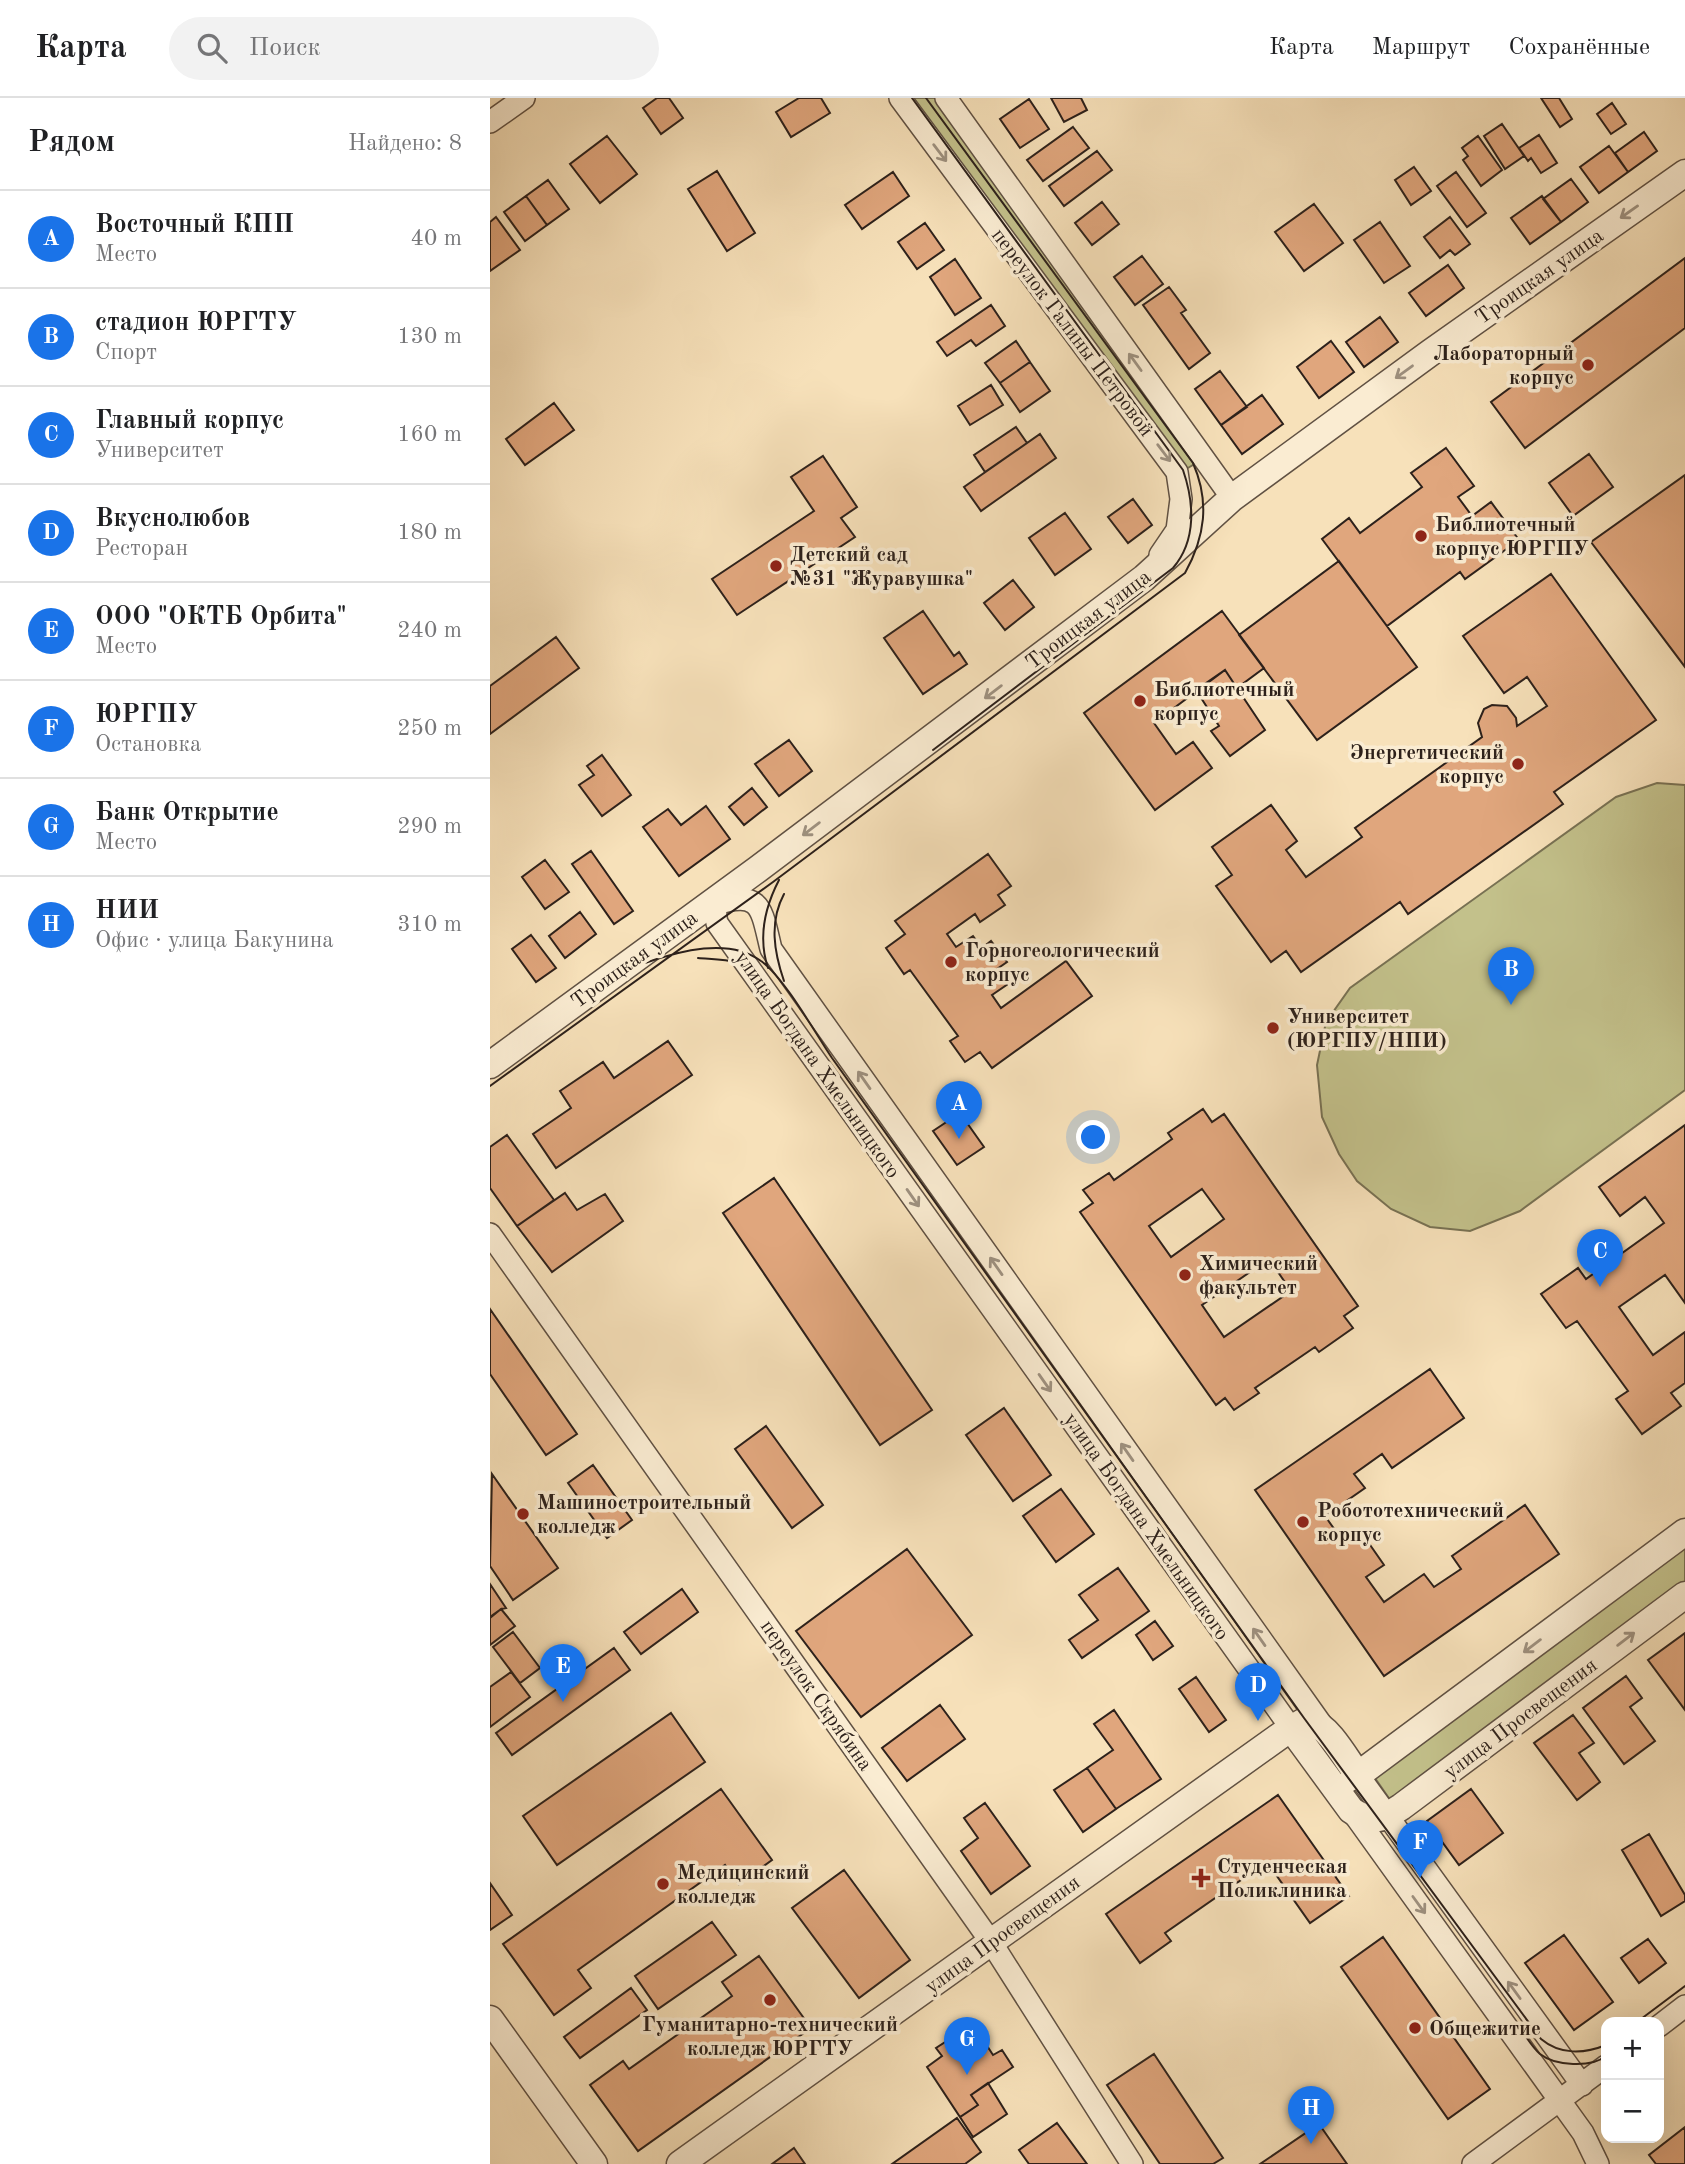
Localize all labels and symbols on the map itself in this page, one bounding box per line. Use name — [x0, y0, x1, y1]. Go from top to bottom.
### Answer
one-way arrow — [933, 143, 948, 162]
one-way arrow — [1620, 205, 1639, 219]
street label: переулок Галины Петровой — [987, 225, 1157, 441]
street label: Троицкая улица — [1472, 225, 1608, 329]
place label: Лабораторный корпус — [1433, 344, 1574, 389]
one-way arrow — [1128, 353, 1142, 372]
marker: Лабораторный корпус — [1580, 357, 1596, 373]
one-way arrow — [1395, 365, 1414, 379]
one-way arrow — [1156, 444, 1171, 462]
place label: Библиотечный корпус ЮРГПУ — [1435, 515, 1589, 560]
marker: Библиотечный корпус ЮРГПУ — [1413, 528, 1429, 544]
place label: Детский сад №31 "Журавушка" — [790, 545, 973, 590]
marker: Детский сад №31 "Журавушка" — [768, 558, 784, 574]
street label: Троицкая улица — [1022, 567, 1155, 674]
place label: Библиотечный корпус — [1154, 680, 1294, 725]
one-way arrow — [984, 685, 1002, 700]
marker: Библиотечный корпус — [1132, 693, 1148, 709]
place label: Энергетический корпус — [1350, 743, 1504, 788]
marker: Энергетический корпус — [1510, 756, 1526, 772]
one-way arrow — [802, 822, 821, 836]
street label: Троицкая улица — [568, 907, 702, 1013]
place label: Горногеологический корпус — [965, 941, 1160, 986]
street label: улица Богдана Хмельницкого — [730, 947, 903, 1182]
pin: B — [1488, 947, 1534, 1005]
marker: Горногеологический корпус — [943, 954, 959, 970]
place label: Университет (ЮРГПУ/НПИ) — [1287, 1007, 1447, 1052]
marker: Университет (ЮРГПУ/НПИ) — [1265, 1020, 1281, 1036]
one-way arrow — [857, 1071, 871, 1090]
pin: A — [936, 1081, 982, 1139]
your location — [1076, 1120, 1110, 1154]
one-way arrow — [906, 1188, 920, 1207]
pin: C — [1577, 1229, 1623, 1287]
place label: Химический факультет — [1199, 1254, 1318, 1299]
one-way arrow — [989, 1257, 1003, 1276]
marker: Химический факультет — [1177, 1267, 1193, 1283]
one-way arrow — [1038, 1373, 1052, 1392]
street label: улица Богдана Хмельницкого — [1059, 1409, 1232, 1644]
one-way arrow — [1120, 1443, 1134, 1462]
place label: Машиностроительный колледж — [537, 1493, 751, 1538]
place label: Робототехнический корпус — [1317, 1501, 1504, 1546]
marker: Машиностроительный колледж — [515, 1506, 531, 1522]
marker: Робототехнический корпус — [1295, 1514, 1311, 1530]
street label: переулок Скрябина — [756, 1616, 876, 1775]
one-way arrow — [1252, 1628, 1266, 1647]
one-way arrow — [1616, 1631, 1635, 1646]
one-way arrow — [1523, 1639, 1542, 1653]
pin: E — [540, 1644, 586, 1702]
street label: улица Просвещения — [1440, 1655, 1601, 1783]
pin: D — [1235, 1663, 1281, 1721]
pin: F — [1397, 1820, 1443, 1878]
place label: Студенческая Поликлиника — [1217, 1857, 1347, 1902]
place label: Медицинский колледж — [677, 1863, 810, 1908]
marker: Студенческая Поликлиника — [1191, 1868, 1211, 1888]
street label: улица Просвещения — [922, 1872, 1084, 1998]
marker: Медицинский колледж — [655, 1876, 671, 1892]
one-way arrow — [1412, 1895, 1426, 1914]
one-way arrow — [1507, 1980, 1522, 1999]
marker: Гуманитарно-технический колледж ЮРГТУ — [762, 1992, 778, 2008]
place label: Гуманитарно-технический колледж ЮРГТУ — [642, 2015, 898, 2060]
pin: G — [944, 2017, 990, 2075]
place label: Общежитие — [1429, 2019, 1541, 2040]
marker: Общежитие — [1407, 2020, 1423, 2036]
pin: H — [1288, 2086, 1334, 2144]

